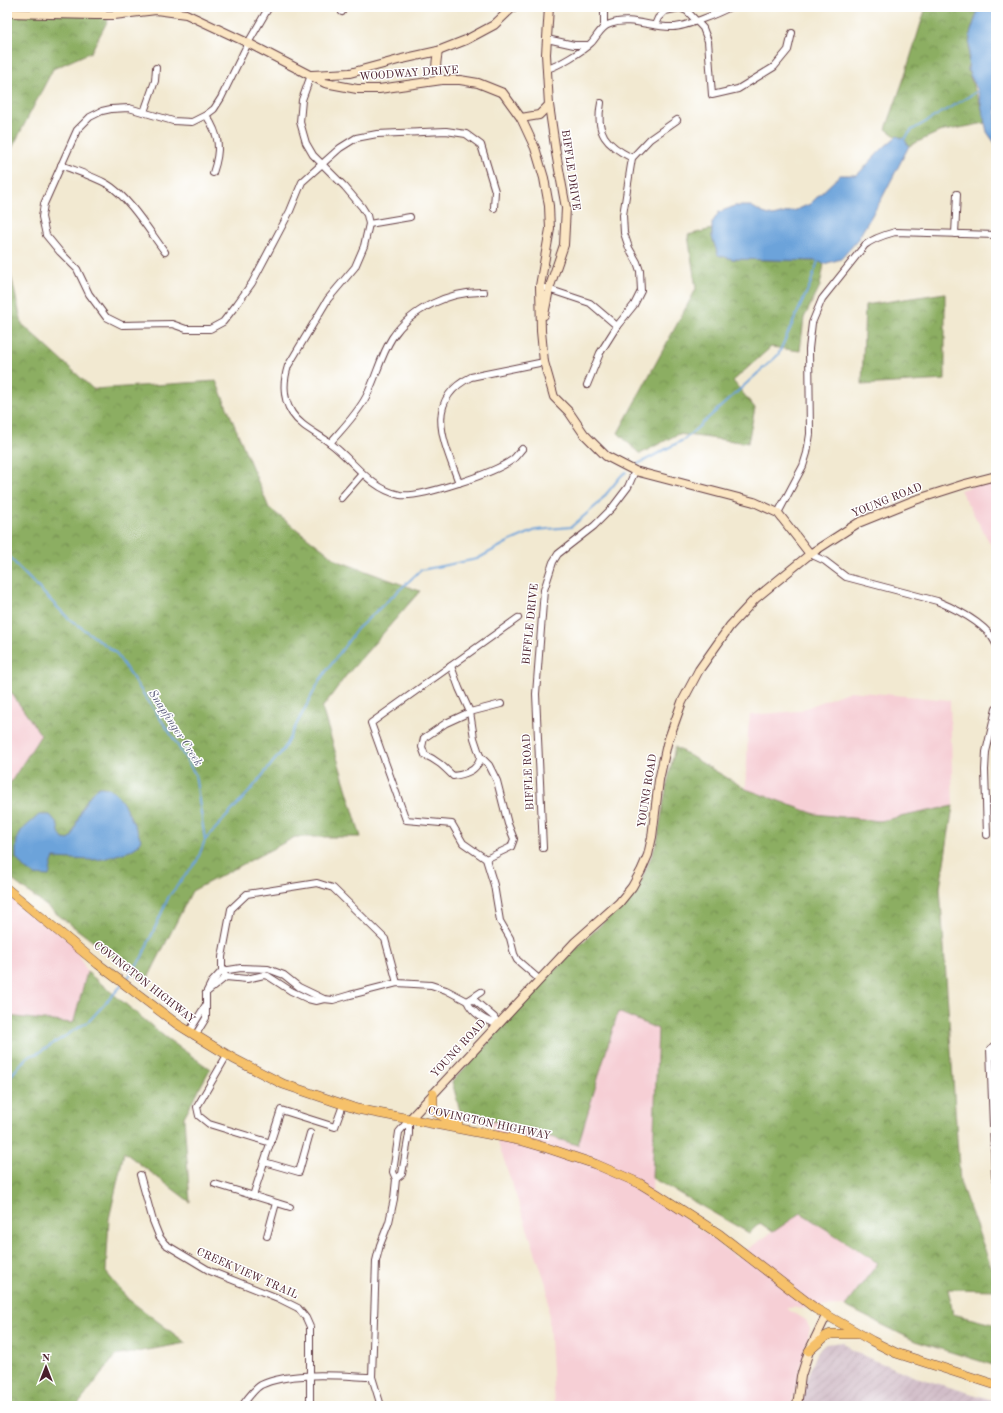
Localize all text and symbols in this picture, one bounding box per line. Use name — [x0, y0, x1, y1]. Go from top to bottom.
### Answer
street label: WOODWAY DRIVE — [359, 65, 459, 83]
street label: BIFFLE DRIVE — [559, 129, 581, 211]
street label: YOUNG ROAD — [850, 482, 924, 520]
street label: BIFFLE DRIVE — [521, 583, 541, 665]
water label: Snapfinger Creek — [146, 687, 204, 769]
street label: BIFFLE ROAD — [521, 733, 537, 811]
street label: YOUNG ROAD — [637, 753, 659, 829]
street label: COVINGTON HIGHWAY — [91, 940, 197, 1026]
street label: YOUNG ROAD — [429, 1018, 489, 1080]
street label: COVINGTON HIGHWAY — [427, 1106, 551, 1142]
street label: CREEKVIEW TRAIL — [195, 1247, 299, 1301]
north arrow — [26, 1347, 66, 1387]
text: N — [42, 1353, 51, 1364]

